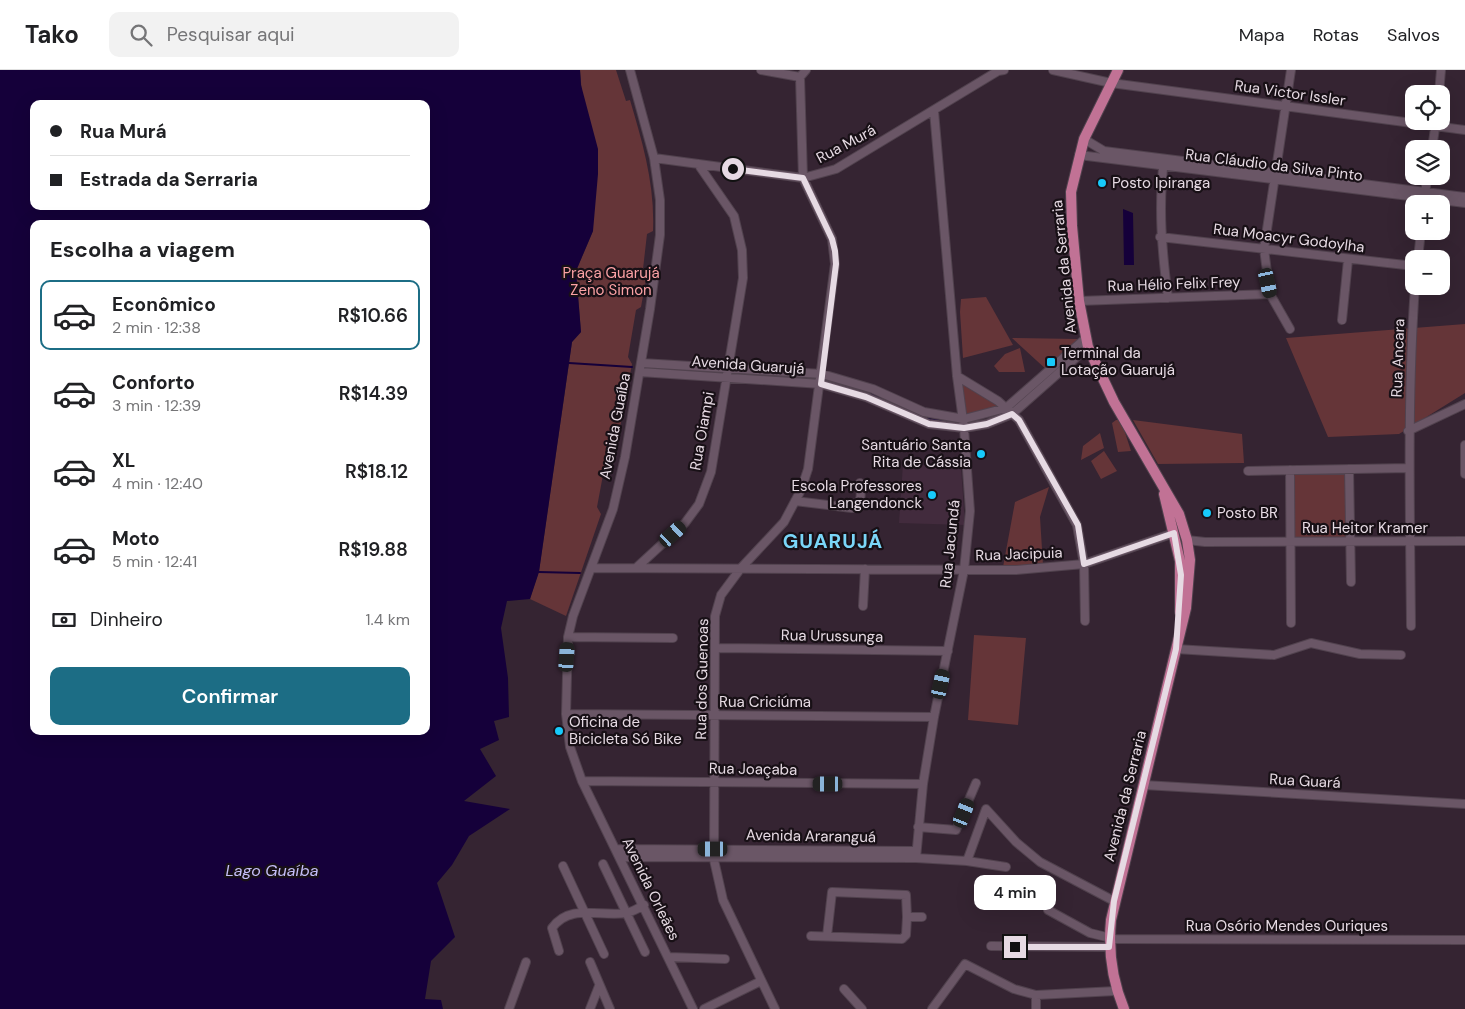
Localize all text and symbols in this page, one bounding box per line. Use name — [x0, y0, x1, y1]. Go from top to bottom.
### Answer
search box — [109, 12, 459, 57]
text: Tako — [25, 19, 79, 50]
icon: search — [127, 21, 155, 49]
text: Pesquisar aqui — [167, 22, 295, 47]
text: Mapa — [1239, 23, 1285, 47]
text: Rotas — [1313, 23, 1359, 47]
text: Salvos — [1387, 23, 1440, 47]
street label: Rua Victor Issler — [1233, 75, 1347, 111]
map controls — [1405, 85, 1450, 295]
button: locate — [1405, 85, 1450, 130]
text: Rua Murá — [80, 119, 167, 144]
street label: Rua Murá — [813, 120, 879, 168]
button: layers — [1405, 140, 1450, 185]
street label: Rua Cláudio da Silva Pinto — [1184, 144, 1364, 186]
route start — [722, 158, 744, 180]
text: Estrada da Serraria — [80, 167, 258, 192]
place label: Posto Ipiranga — [1112, 173, 1210, 193]
marker: Posto Ipiranga — [1096, 177, 1108, 189]
button: + — [1405, 195, 1450, 240]
street label: Avenida da Serraria — [1047, 199, 1081, 335]
street label: Rua Moacyr Godoylha — [1212, 219, 1366, 257]
text: Escolha a viagem — [50, 235, 235, 264]
button: − — [1405, 250, 1450, 295]
park label: Praça Guarujá Zeno Simon — [562, 263, 660, 300]
car — [1257, 267, 1278, 299]
street label: Rua Hélio Felix Frey — [1107, 272, 1241, 296]
text: Econômico — [112, 292, 216, 317]
icon: car — [52, 293, 97, 338]
text: R$10.66 — [338, 303, 408, 328]
text: 2 min · 12:38 — [112, 317, 201, 338]
street label: Rua Ancara — [1387, 318, 1409, 398]
place label: Terminal da Lotação Guarujá — [1061, 343, 1175, 380]
street label: Avenida Guarujá — [691, 351, 805, 379]
marker: Terminal da Lotação Guarujá — [1045, 356, 1057, 368]
text: Conforto — [112, 370, 195, 395]
icon: car — [52, 371, 97, 416]
street label: Avenida Guaíba — [595, 371, 635, 481]
text: R$14.39 — [339, 381, 408, 406]
street label: Rua Oiampi — [685, 390, 719, 472]
text: 3 min · 12:39 — [112, 395, 201, 416]
place label: Santuário Santa Rita de Cássia — [861, 435, 971, 472]
text: XL — [112, 448, 135, 473]
marker: Santuário Santa Rita de Cássia — [975, 448, 987, 460]
icon: car — [52, 449, 97, 494]
text: R$18.12 — [345, 459, 408, 484]
text: 4 min · 12:40 — [112, 473, 203, 494]
place label: Escola Professores Langendonck — [792, 476, 922, 513]
marker: Escola Professores Langendonck — [926, 489, 938, 501]
street label: Rua Jacundá — [935, 499, 965, 589]
place label: Posto BR — [1217, 503, 1278, 523]
marker: Posto BR — [1201, 507, 1213, 519]
car — [656, 518, 689, 550]
street label: Rua Heitor Kramer — [1302, 518, 1428, 538]
text: Moto — [112, 526, 160, 551]
icon: car — [52, 527, 97, 572]
district label: GUARUJÁ — [783, 528, 883, 554]
text: R$19.88 — [339, 537, 408, 562]
street label: Rua Jacipuia — [975, 542, 1063, 566]
text: 5 min · 12:41 — [112, 551, 197, 572]
icon: cash — [50, 606, 78, 634]
text: Dinheiro — [90, 607, 163, 632]
text: 1.4 km — [366, 609, 410, 630]
street label: Rua dos Guenoas — [691, 618, 713, 740]
street label: Rua Urussunga — [781, 625, 883, 647]
car — [558, 642, 575, 672]
button: Confirmar — [50, 667, 410, 725]
car — [930, 668, 951, 700]
street label: Rua Criciúma — [719, 692, 811, 712]
place label: Oficina de Bicicleta Só Bike — [569, 712, 682, 749]
marker: Oficina de Bicicleta Só Bike — [553, 725, 565, 737]
street label: Avenida da Serraria — [1099, 728, 1151, 864]
street label: Rua Joaçaba — [709, 758, 797, 780]
street label: Rua Guará — [1269, 769, 1341, 793]
car — [813, 777, 843, 792]
car — [951, 796, 976, 830]
street label: Avenida Araranguá — [746, 825, 876, 847]
street label: Avenida Orleães — [617, 834, 685, 944]
car — [698, 842, 728, 857]
water label: Lago Guaíba — [225, 860, 319, 881]
callout: 4 min — [974, 874, 1056, 910]
text: 4 min — [994, 882, 1036, 903]
street label: Rua Osório Mendes Ouriques — [1186, 916, 1388, 936]
route end — [1004, 936, 1026, 958]

